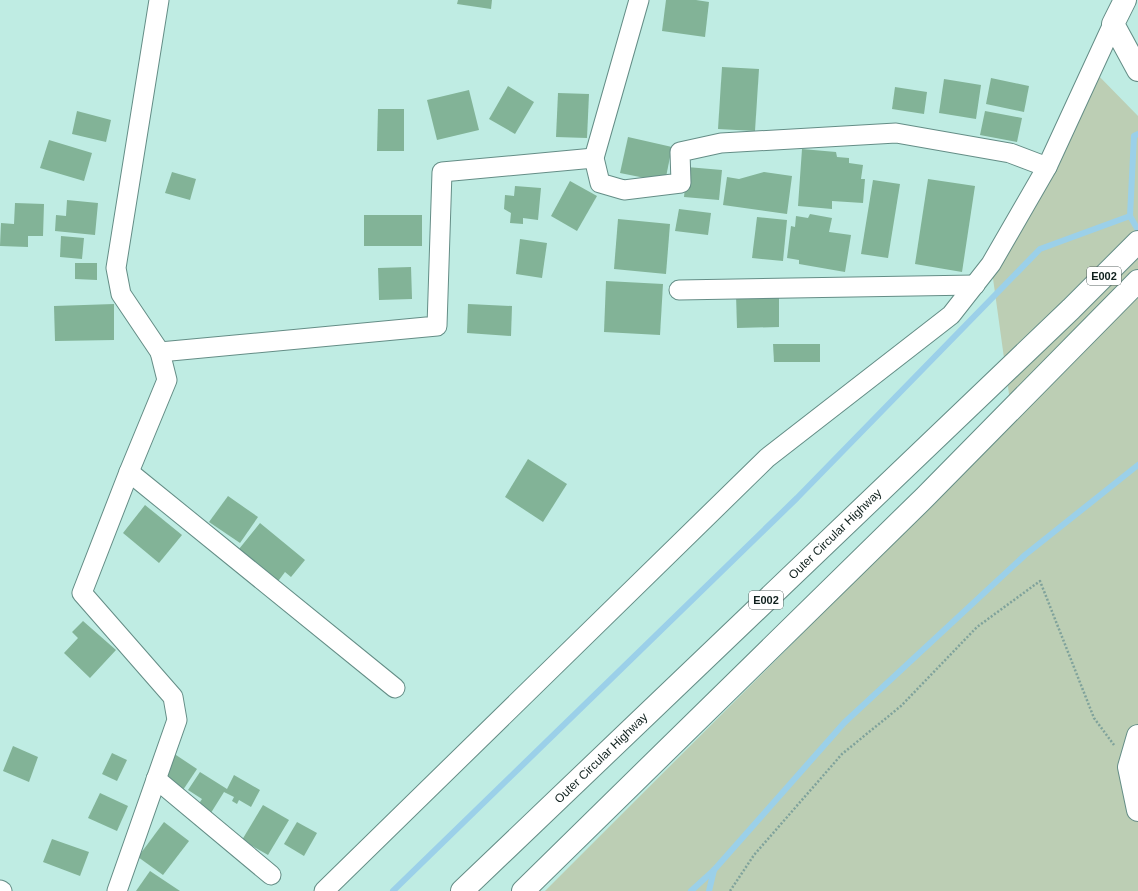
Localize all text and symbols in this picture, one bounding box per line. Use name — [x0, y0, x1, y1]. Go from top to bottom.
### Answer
road number: E002 — [1087, 267, 1121, 285]
street label: Outer Circular Highway — [786, 486, 884, 582]
road number: E002 — [749, 591, 783, 609]
street label: Outer Circular Highway — [552, 710, 650, 806]

